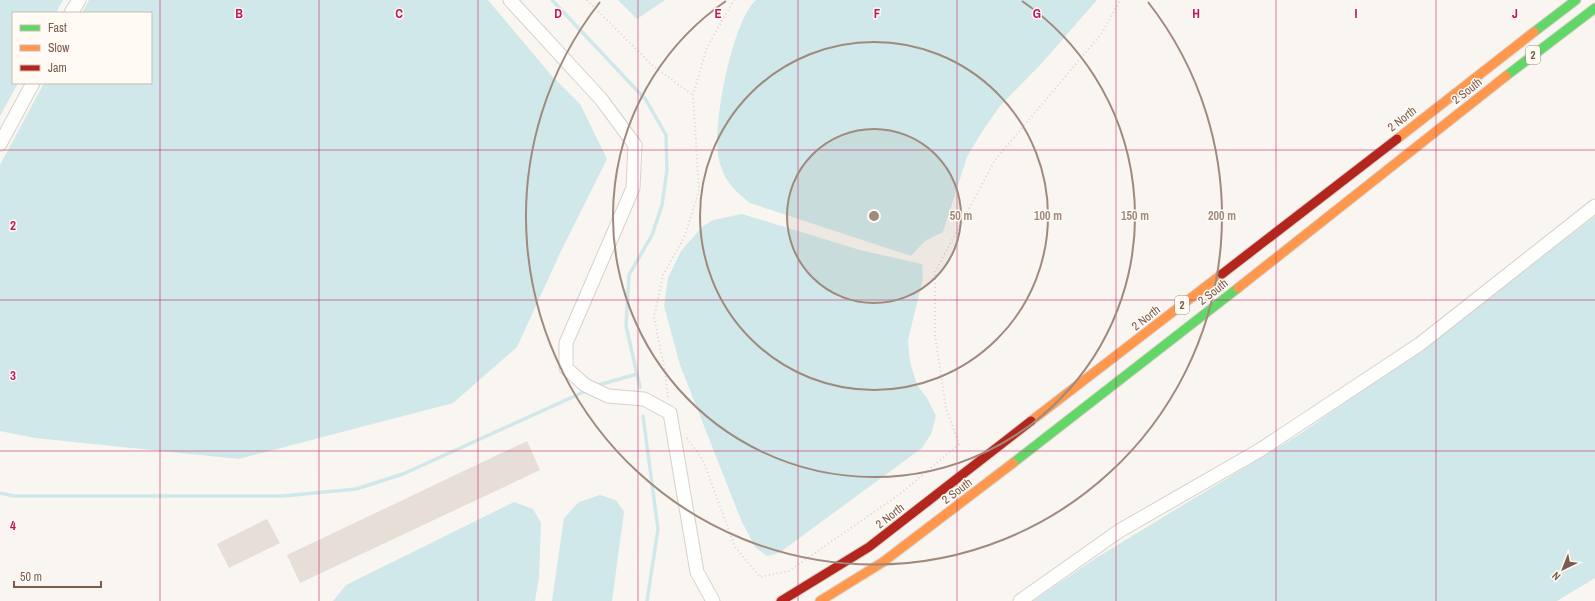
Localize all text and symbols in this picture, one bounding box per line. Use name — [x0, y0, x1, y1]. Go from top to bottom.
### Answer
text: B — [235, 5, 243, 22]
text: C — [395, 5, 403, 22]
text: D — [554, 5, 562, 22]
text: E — [714, 5, 722, 22]
text: F — [874, 5, 881, 22]
text: G — [1033, 5, 1041, 22]
text: H — [1192, 5, 1200, 22]
text: I — [1355, 5, 1358, 22]
text: J — [1512, 5, 1518, 22]
legend — [12, 12, 152, 84]
text: Fast — [48, 20, 67, 36]
text: Slow — [48, 40, 70, 56]
road number: 2 — [1526, 46, 1540, 64]
text: Jam — [48, 60, 67, 76]
street label: 2 South — [1449, 74, 1485, 108]
street label: 2 North — [1384, 103, 1420, 135]
text: 50 m — [950, 208, 972, 224]
text: 100 m — [1034, 208, 1062, 224]
text: 150 m — [1121, 208, 1149, 224]
text: 200 m — [1208, 208, 1236, 224]
centre of rings — [867, 209, 881, 223]
text: 2 — [10, 217, 16, 234]
street label: 2 South — [1195, 275, 1231, 309]
road number: 2 — [1175, 296, 1189, 314]
street label: 2 North — [1128, 302, 1164, 334]
text: 3 — [10, 367, 16, 384]
street label: 2 South — [939, 474, 975, 508]
street label: 2 North — [872, 500, 908, 532]
text: 4 — [10, 517, 16, 534]
north arrow — [1543, 549, 1583, 589]
scale bar — [14, 563, 101, 589]
text: 50 m — [20, 569, 42, 585]
text: N — [1549, 569, 1563, 584]

